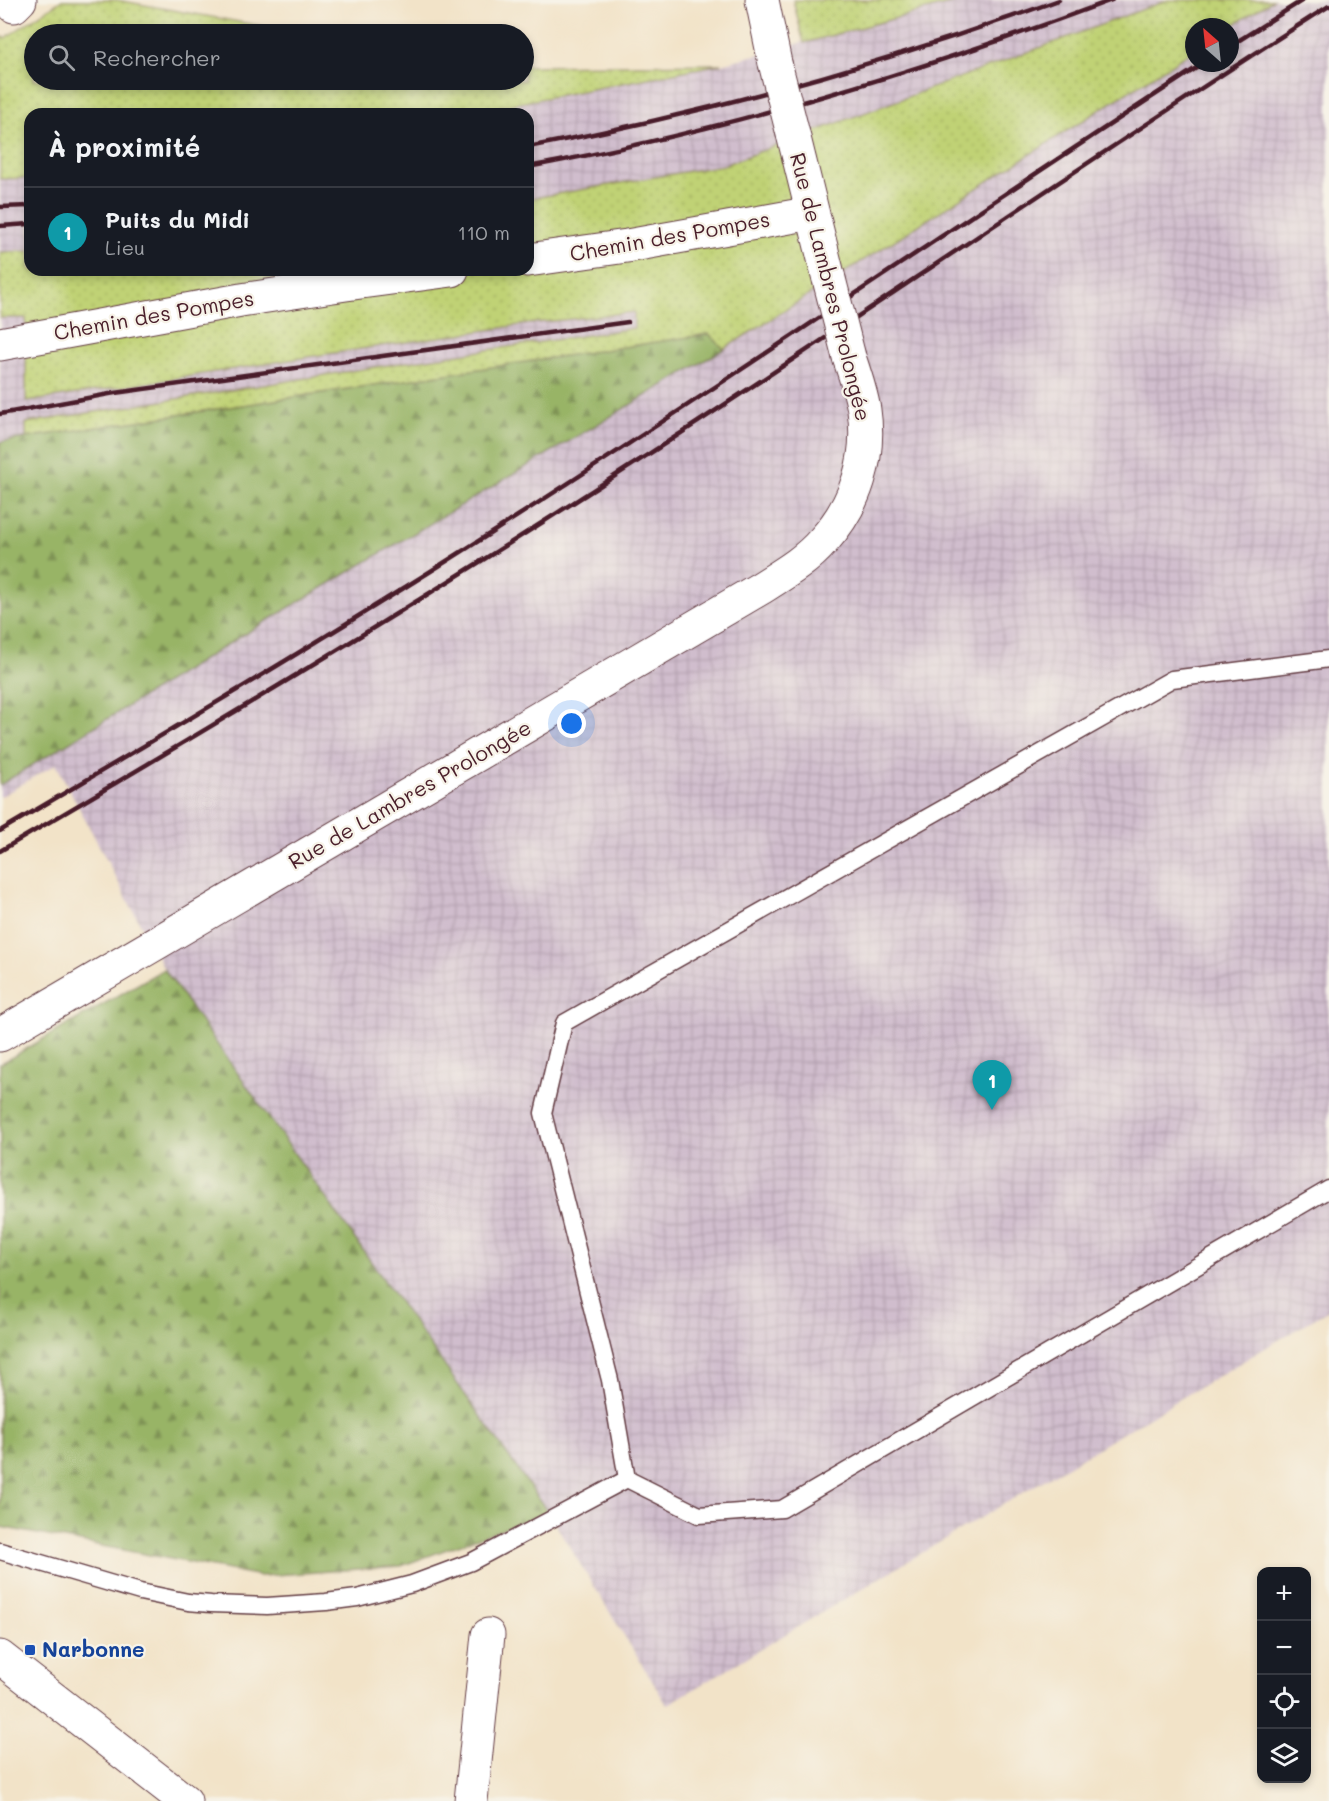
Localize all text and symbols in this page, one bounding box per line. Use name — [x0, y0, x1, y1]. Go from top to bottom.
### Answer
north arrow — [1185, 18, 1239, 72]
search box — [24, 24, 534, 90]
icon: search — [45, 41, 78, 74]
text: Rechercher — [93, 43, 221, 72]
text: À proximité — [48, 130, 200, 164]
street label: Rue de Lambres Prolongée — [785, 150, 878, 424]
text: Puits du Midi — [105, 205, 250, 234]
street label: Chemin des Pompes — [568, 205, 772, 266]
text: 1 — [63, 219, 72, 245]
text: 110 m — [457, 219, 510, 245]
text: Lieu — [105, 234, 145, 260]
street label: Chemin des Pompes — [52, 284, 256, 345]
your location — [557, 709, 586, 738]
street label: Rue de Lambres Prolongée — [283, 713, 535, 874]
pin: 1 — [972, 1060, 1012, 1110]
map controls — [1257, 1567, 1311, 1783]
button: + — [1257, 1567, 1311, 1621]
button: − — [1257, 1621, 1311, 1675]
place label: Narbonne — [42, 1635, 145, 1662]
marker: Narbonne — [23, 1643, 37, 1657]
button: locate — [1257, 1675, 1311, 1729]
button: layers — [1257, 1729, 1311, 1783]

